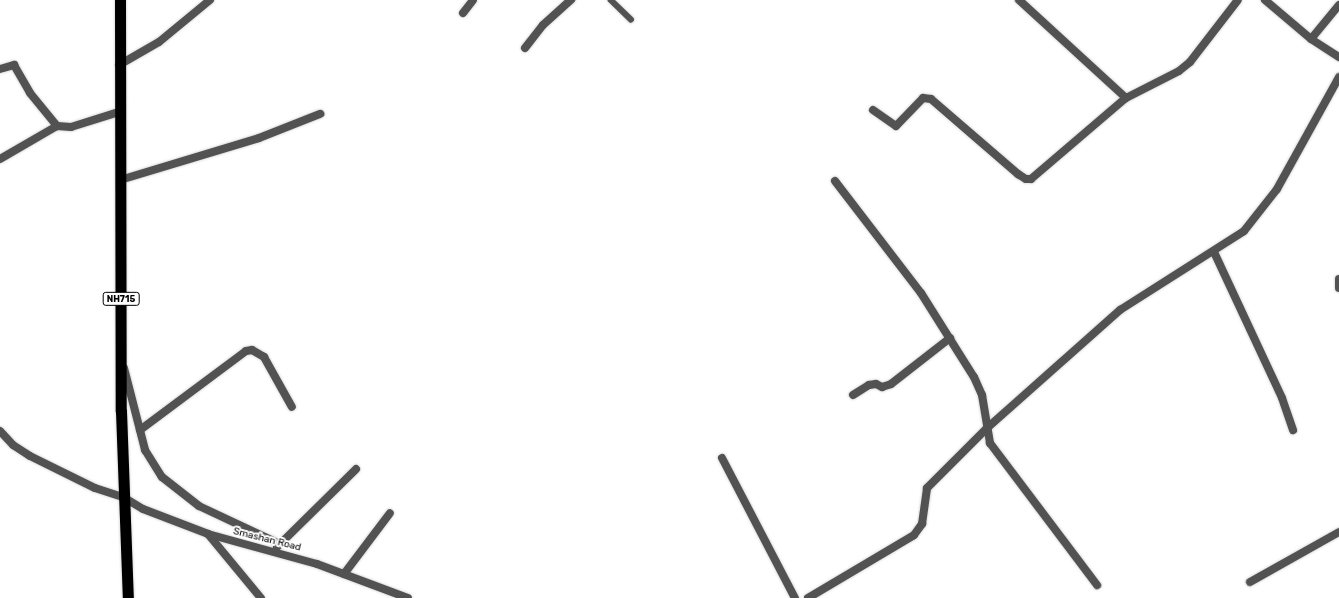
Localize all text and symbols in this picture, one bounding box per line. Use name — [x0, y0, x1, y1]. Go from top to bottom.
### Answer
road number: NH715 — [102, 292, 140, 306]
street label: Smashan Road — [232, 526, 302, 554]

